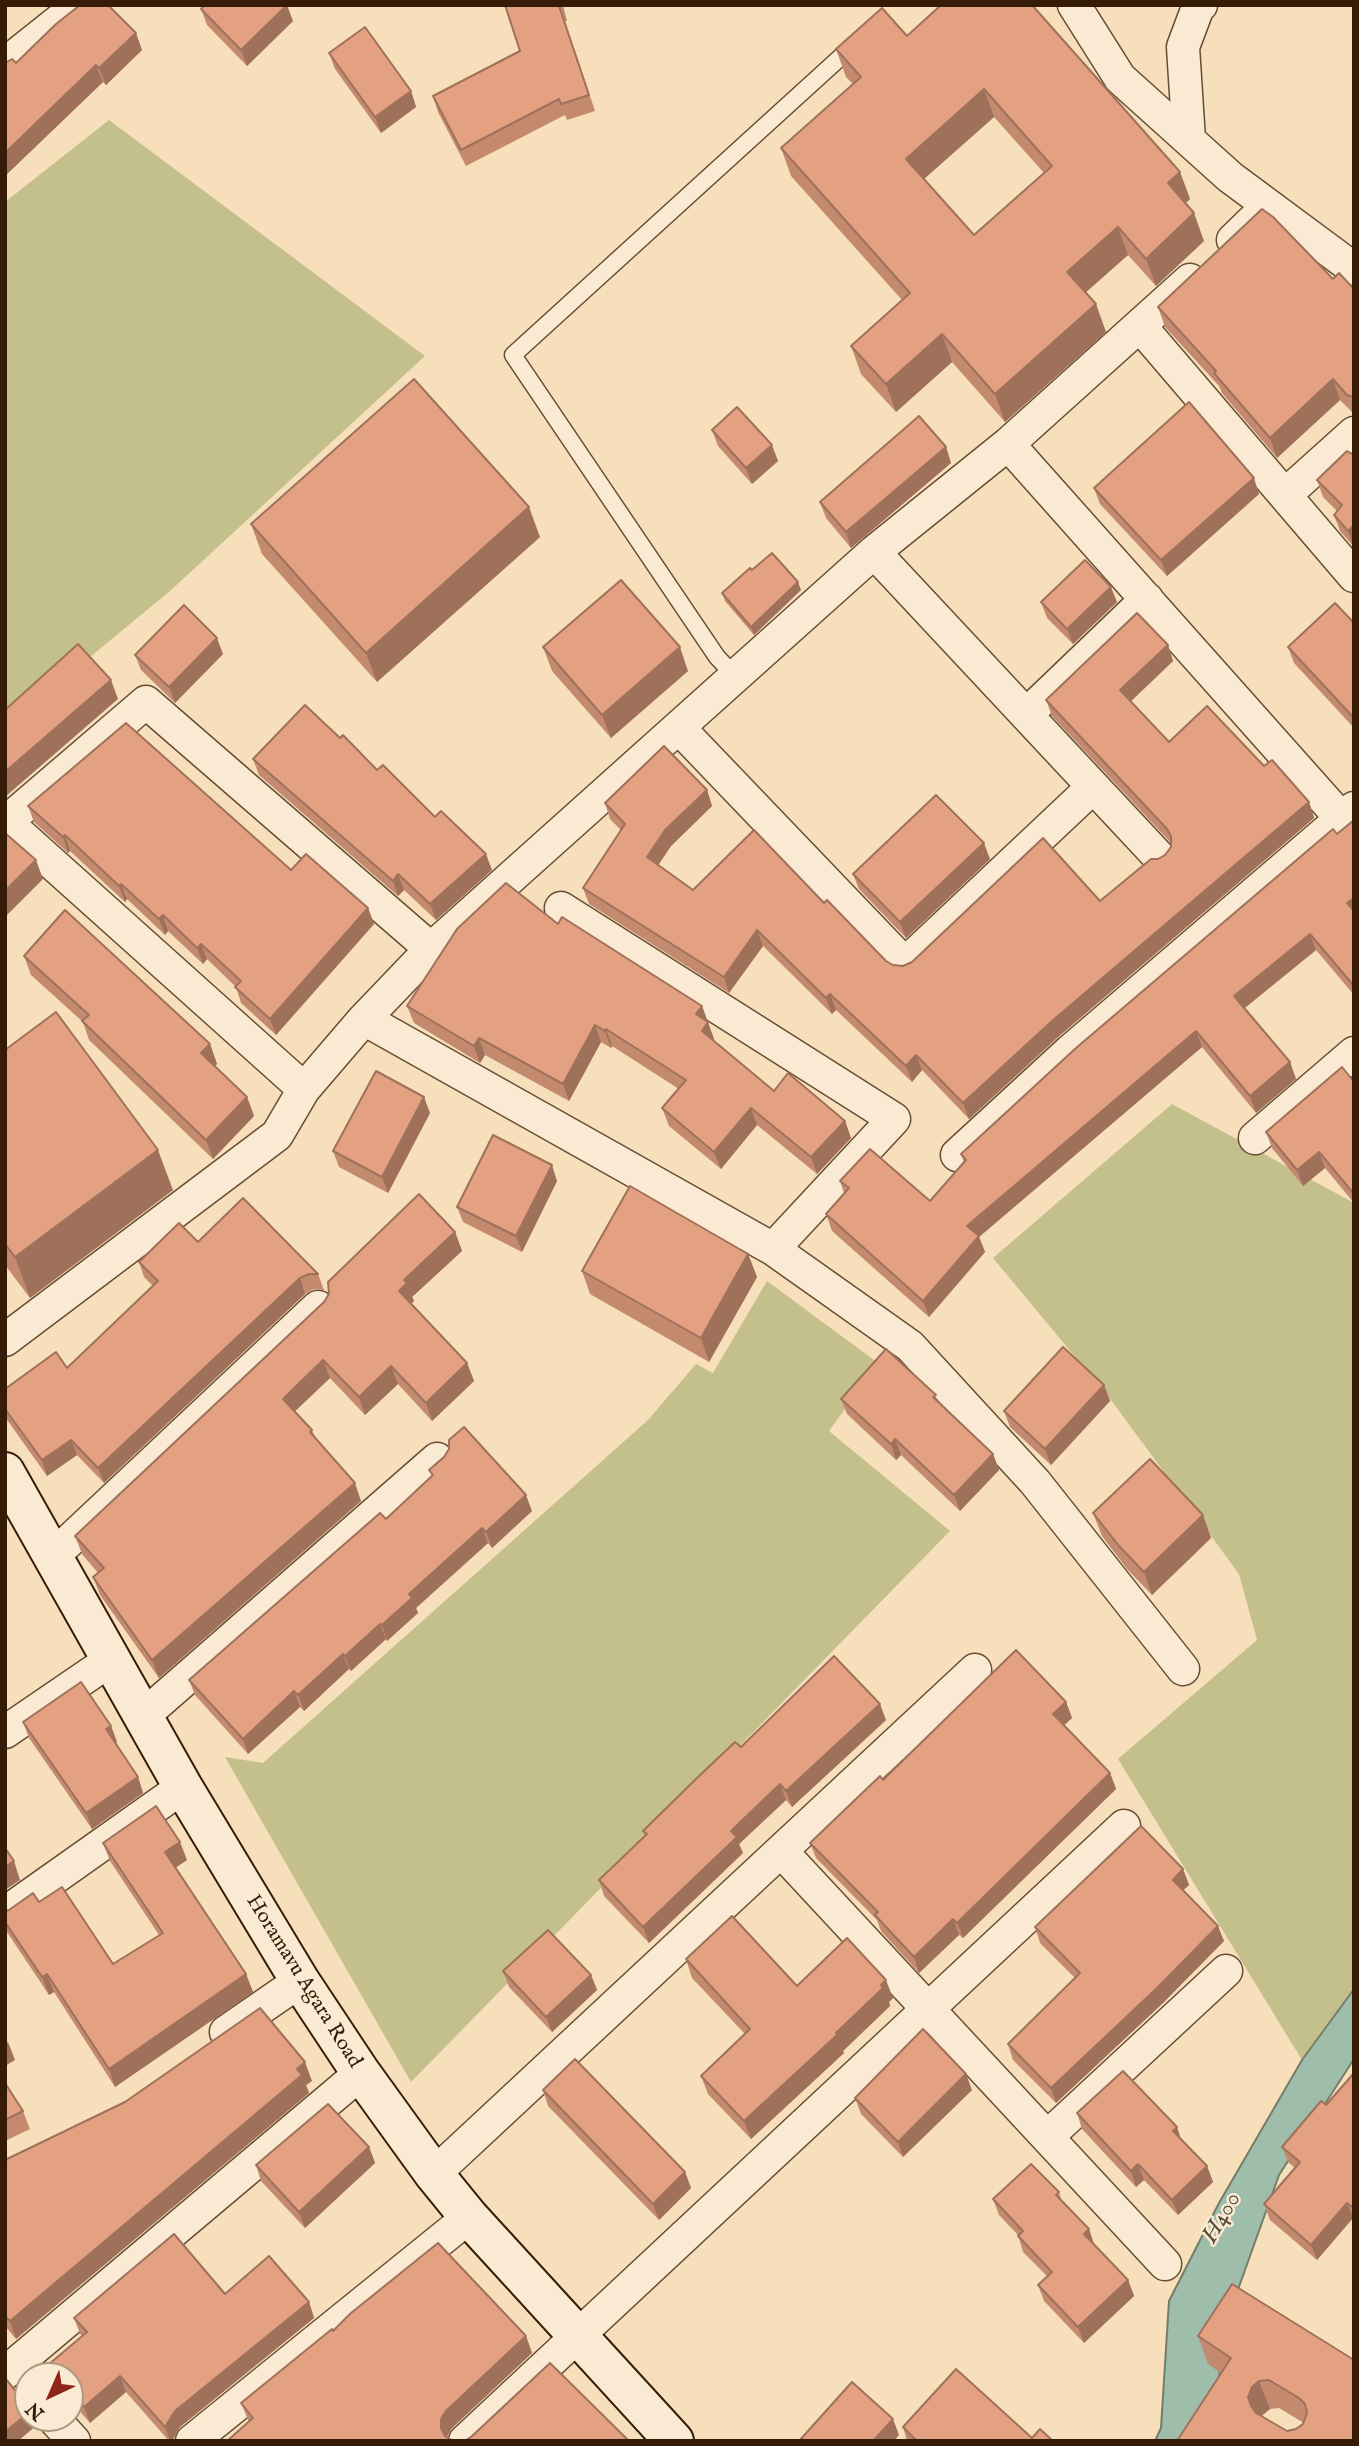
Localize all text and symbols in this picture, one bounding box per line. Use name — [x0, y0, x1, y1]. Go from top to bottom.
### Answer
street label: Horamavu Agara Road — [240, 1891, 366, 2073]
water label: H400 — [1197, 2187, 1249, 2249]
north arrow — [14, 2362, 84, 2432]
text: N — [22, 2396, 50, 2425]

